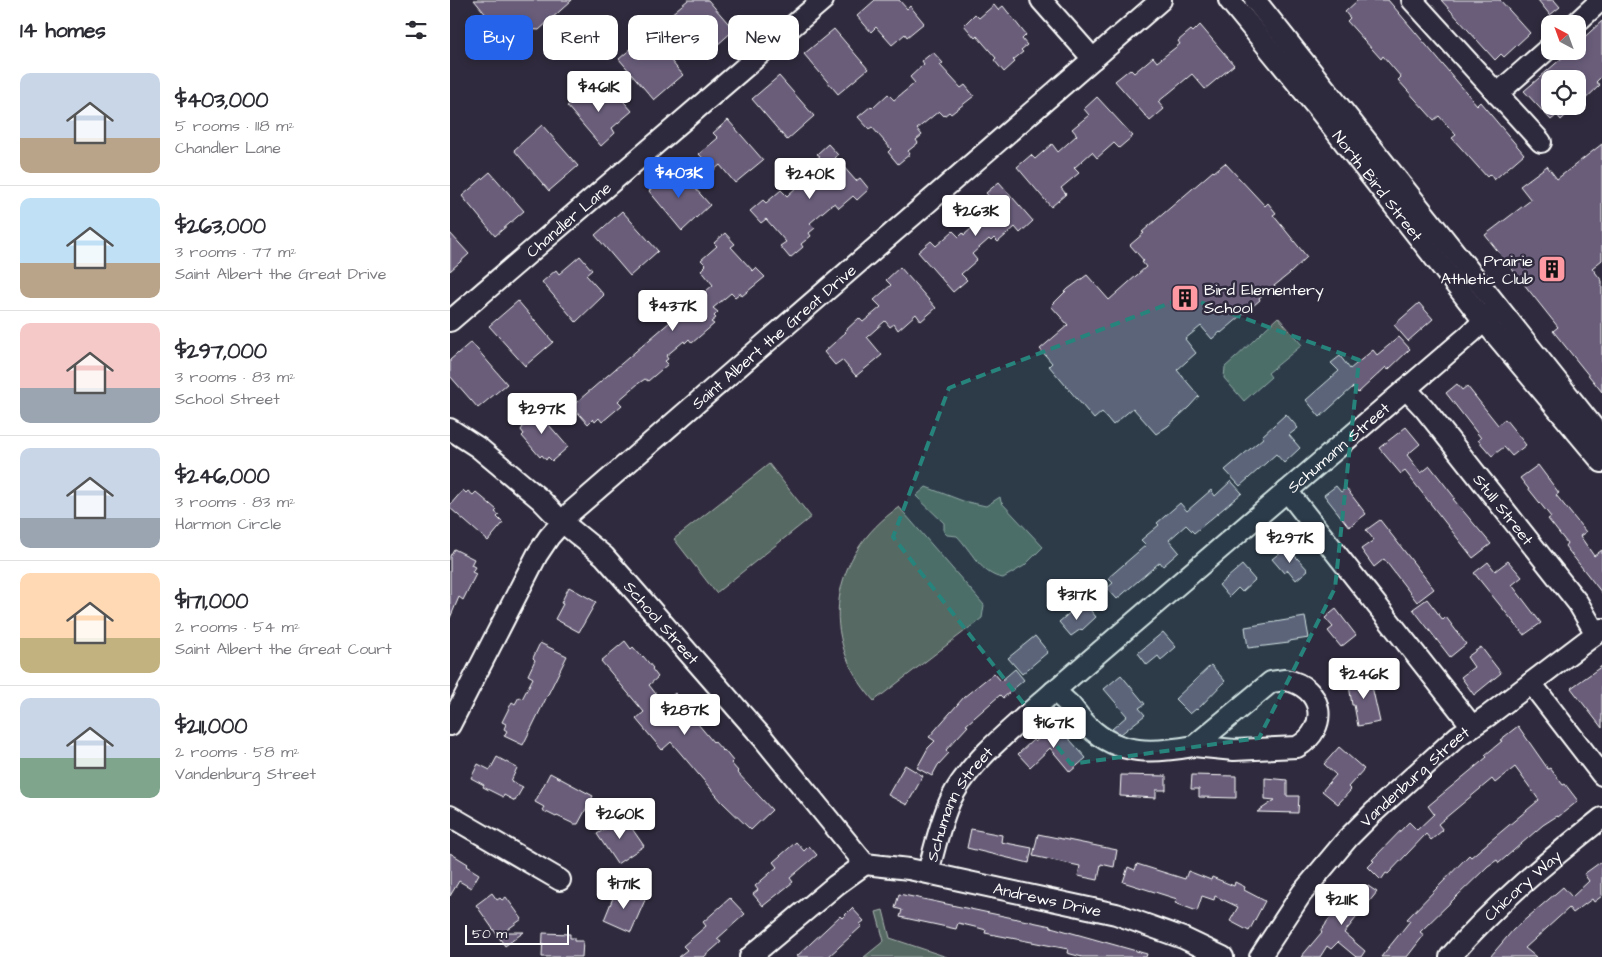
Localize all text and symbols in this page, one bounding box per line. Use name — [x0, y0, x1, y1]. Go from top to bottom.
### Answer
chip: Buy — [465, 15, 533, 60]
chip: Rent — [543, 15, 618, 60]
chip: Filters — [628, 15, 718, 60]
chip: New — [728, 15, 799, 60]
north arrow — [1541, 15, 1586, 60]
map controls — [1541, 15, 1586, 115]
text: 14 homes — [20, 16, 106, 45]
icon: filters — [402, 16, 430, 44]
pin: $461K — [564, 70, 634, 113]
button: locate — [1541, 70, 1586, 115]
text: $461K — [578, 76, 620, 98]
text: $403,000 — [175, 86, 268, 115]
icon: home — [60, 93, 120, 153]
text: 5 rooms · 118 m² — [175, 115, 294, 137]
street label: North Bird Street — [1327, 126, 1428, 247]
text: Chandler Lane — [175, 137, 281, 159]
pin: $403K — [644, 156, 714, 199]
pin: $240K — [775, 158, 845, 200]
text: $403K — [655, 162, 703, 184]
text: $240K — [786, 163, 834, 185]
street label: Chandler Lane — [522, 177, 616, 263]
pin: $263K — [941, 194, 1011, 237]
text: $263K — [953, 200, 999, 222]
text: $263,000 — [175, 212, 266, 241]
icon: home — [60, 218, 120, 278]
text: 3 rooms · 77 m² — [175, 241, 296, 263]
place label: Prairie Athletic Club — [1441, 250, 1533, 290]
building icon: Prairie Athletic Club — [1537, 254, 1567, 284]
street label: Saint Albert the Great Drive — [687, 259, 861, 415]
text: Saint Albert the Great Drive — [175, 263, 386, 285]
place label: Bird Elementery School — [1204, 279, 1324, 319]
building icon: Bird Elementery School — [1170, 283, 1200, 313]
pin: $437K — [638, 290, 708, 332]
text: $437K — [649, 295, 697, 317]
text: $297,000 — [175, 337, 267, 366]
icon: home — [60, 343, 120, 403]
text: 3 rooms · 83 m² — [175, 366, 295, 388]
text: School Street — [175, 388, 280, 410]
pin: $297K — [507, 392, 577, 435]
street label: Schumann Street — [1283, 397, 1395, 498]
text: $297K — [519, 398, 565, 420]
text: $246,000 — [175, 462, 270, 491]
icon: home — [60, 468, 120, 528]
street label: Stull Street — [1468, 469, 1539, 551]
text: 3 rooms · 83 m² — [175, 491, 295, 513]
text: Harmon Circle — [175, 513, 281, 535]
pin: $297K — [1255, 522, 1325, 564]
text: $297K — [1267, 527, 1313, 549]
street label: School Street — [618, 576, 704, 670]
pin: $317K — [1042, 578, 1112, 621]
text: $317K — [1058, 584, 1096, 606]
text: $171,000 — [175, 587, 248, 616]
icon: home — [60, 593, 120, 653]
text: 2 rooms · 54 m² — [175, 616, 300, 638]
text: Saint Albert the Great Court — [175, 638, 392, 660]
pin: $246K — [1329, 658, 1399, 700]
text: $246K — [1340, 663, 1388, 685]
pin: $287K — [650, 694, 720, 736]
text: $287K — [661, 699, 709, 721]
pin: $167K — [1019, 706, 1089, 749]
text: $211,000 — [175, 712, 248, 741]
text: $167K — [1034, 712, 1074, 734]
icon: home — [60, 718, 120, 778]
street label: Vandenburg Street — [1355, 721, 1474, 832]
text: 2 rooms · 58 m² — [175, 741, 300, 763]
street label: Schumann Street — [921, 741, 999, 864]
text: Vandenburg Street — [175, 763, 316, 785]
pin: $260K — [585, 798, 655, 840]
text: $260K — [596, 803, 644, 825]
street label: Chicory Way — [1479, 845, 1567, 926]
pin: $171K — [589, 868, 659, 910]
text: $171K — [608, 873, 640, 895]
street label: Andrews Drive — [991, 878, 1104, 923]
pin: $211K — [1307, 884, 1377, 926]
text: $211K — [1326, 889, 1358, 911]
scale bar — [465, 922, 569, 945]
text: 50 m — [472, 924, 507, 944]

